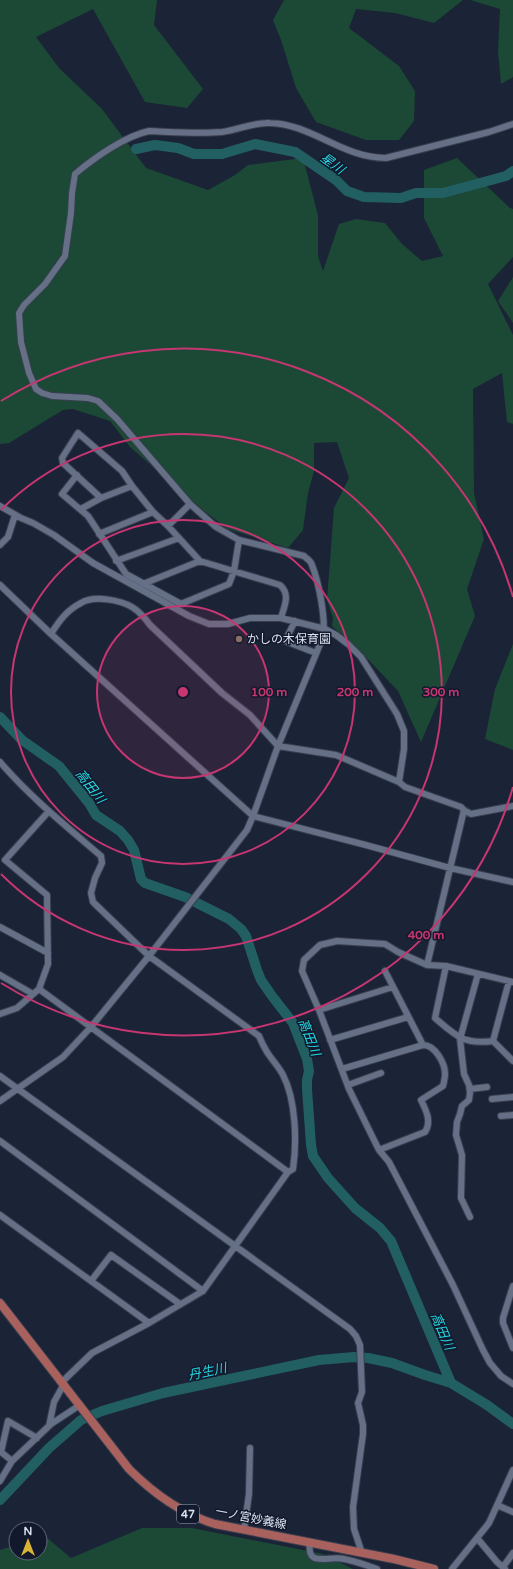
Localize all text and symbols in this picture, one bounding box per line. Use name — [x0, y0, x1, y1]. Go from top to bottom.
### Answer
water label: 星川 — [317, 150, 349, 179]
place label: かしの木保育園 — [247, 632, 331, 646]
marker: かしの木保育園 — [234, 634, 244, 644]
centre of rings — [176, 685, 190, 699]
text: 100 m — [251, 685, 287, 699]
text: 200 m — [337, 685, 373, 699]
text: 300 m — [423, 685, 459, 699]
water label: 高田川 — [72, 766, 110, 808]
text: 400 m — [408, 928, 444, 942]
water label: 高田川 — [295, 1016, 324, 1060]
water label: 高田川 — [427, 1310, 458, 1354]
water label: 丹生川 — [186, 1360, 230, 1384]
street label: 一ノ宮妙義線 — [214, 1504, 288, 1532]
road number: 47 — [177, 1505, 199, 1523]
north arrow — [8, 1521, 48, 1561]
text: N — [24, 1525, 32, 1538]

